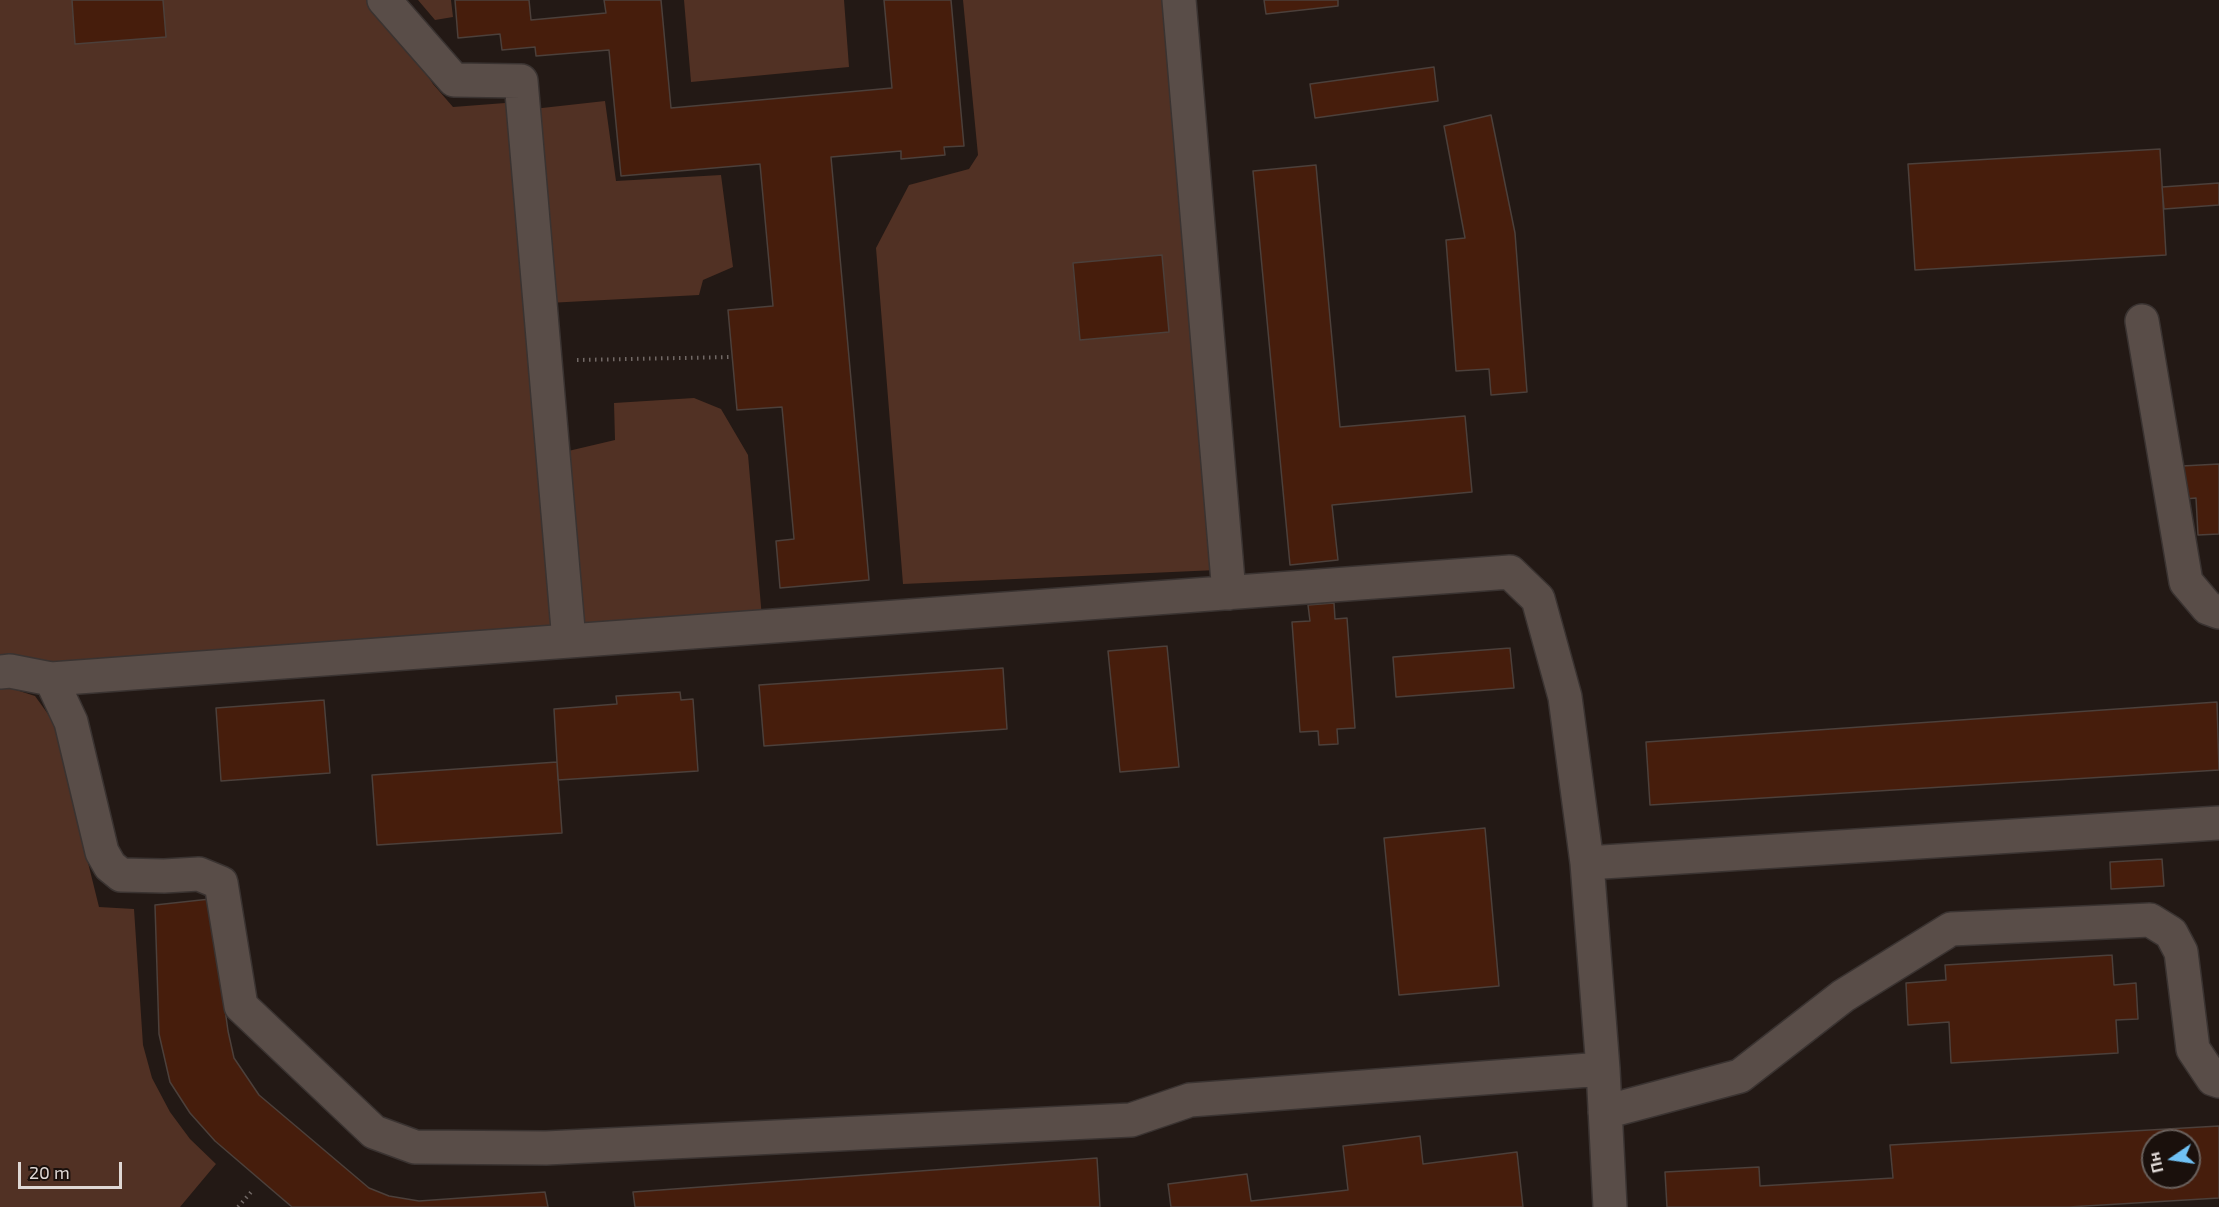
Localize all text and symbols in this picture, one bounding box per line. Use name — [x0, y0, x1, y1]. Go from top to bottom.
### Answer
north arrow — [2141, 1129, 2201, 1189]
scale bar — [21, 1150, 124, 1188]
text: Пн — [2143, 1150, 2167, 1175]
text: 20 m — [29, 1161, 70, 1183]

